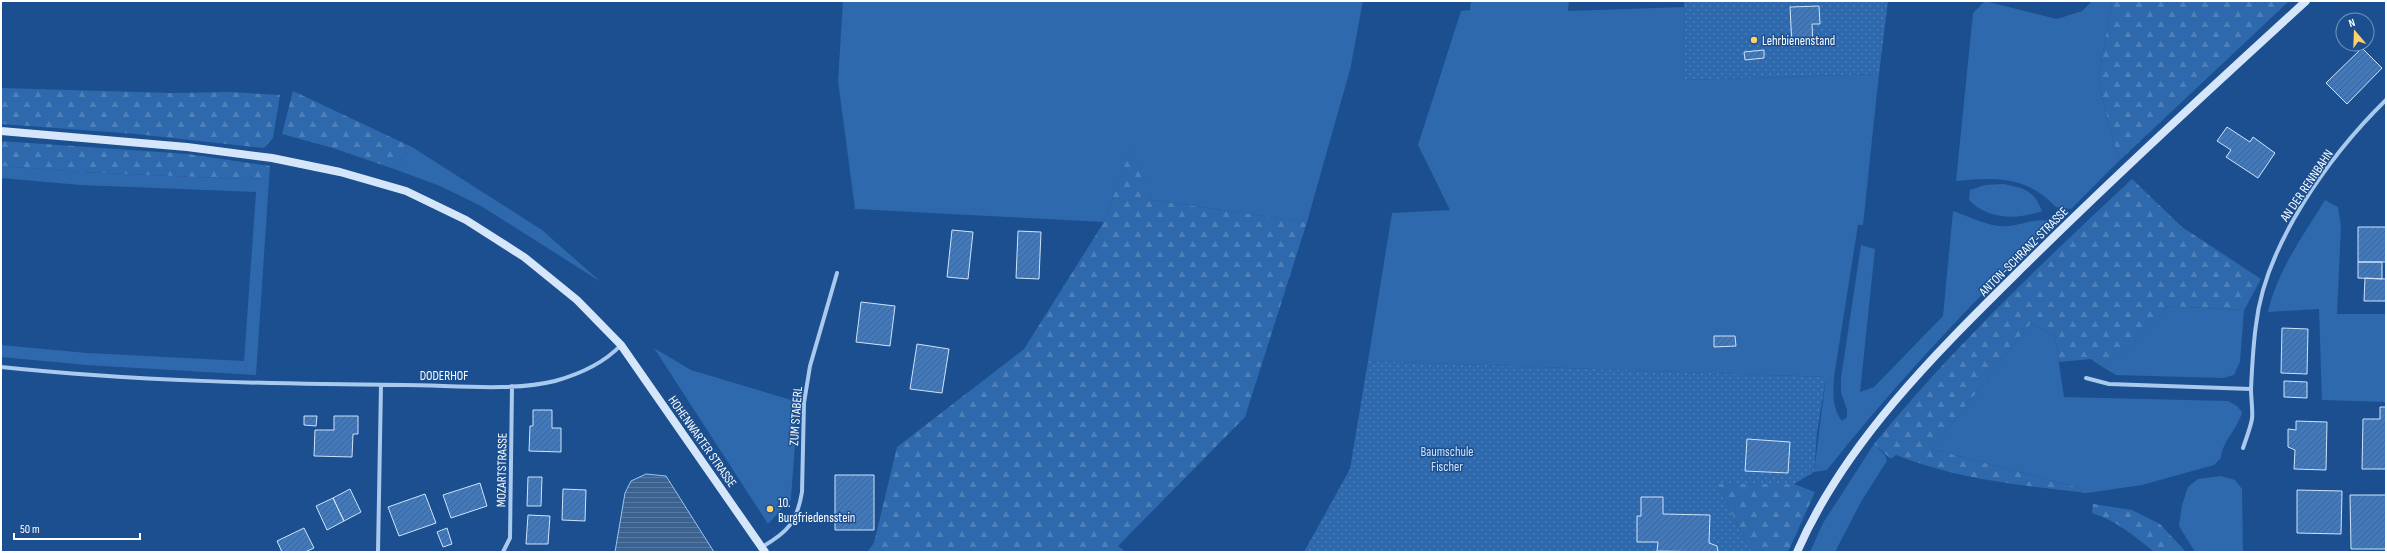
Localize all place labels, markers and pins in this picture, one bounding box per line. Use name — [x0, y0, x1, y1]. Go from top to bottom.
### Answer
place label: Lehrbienenstand — [1762, 33, 1835, 49]
marker: Lehrbienenstand — [1749, 35, 1759, 45]
place label: 10. Burgfriedensstein — [778, 495, 855, 526]
marker: 10. Burgfriedensstein — [765, 504, 775, 514]

